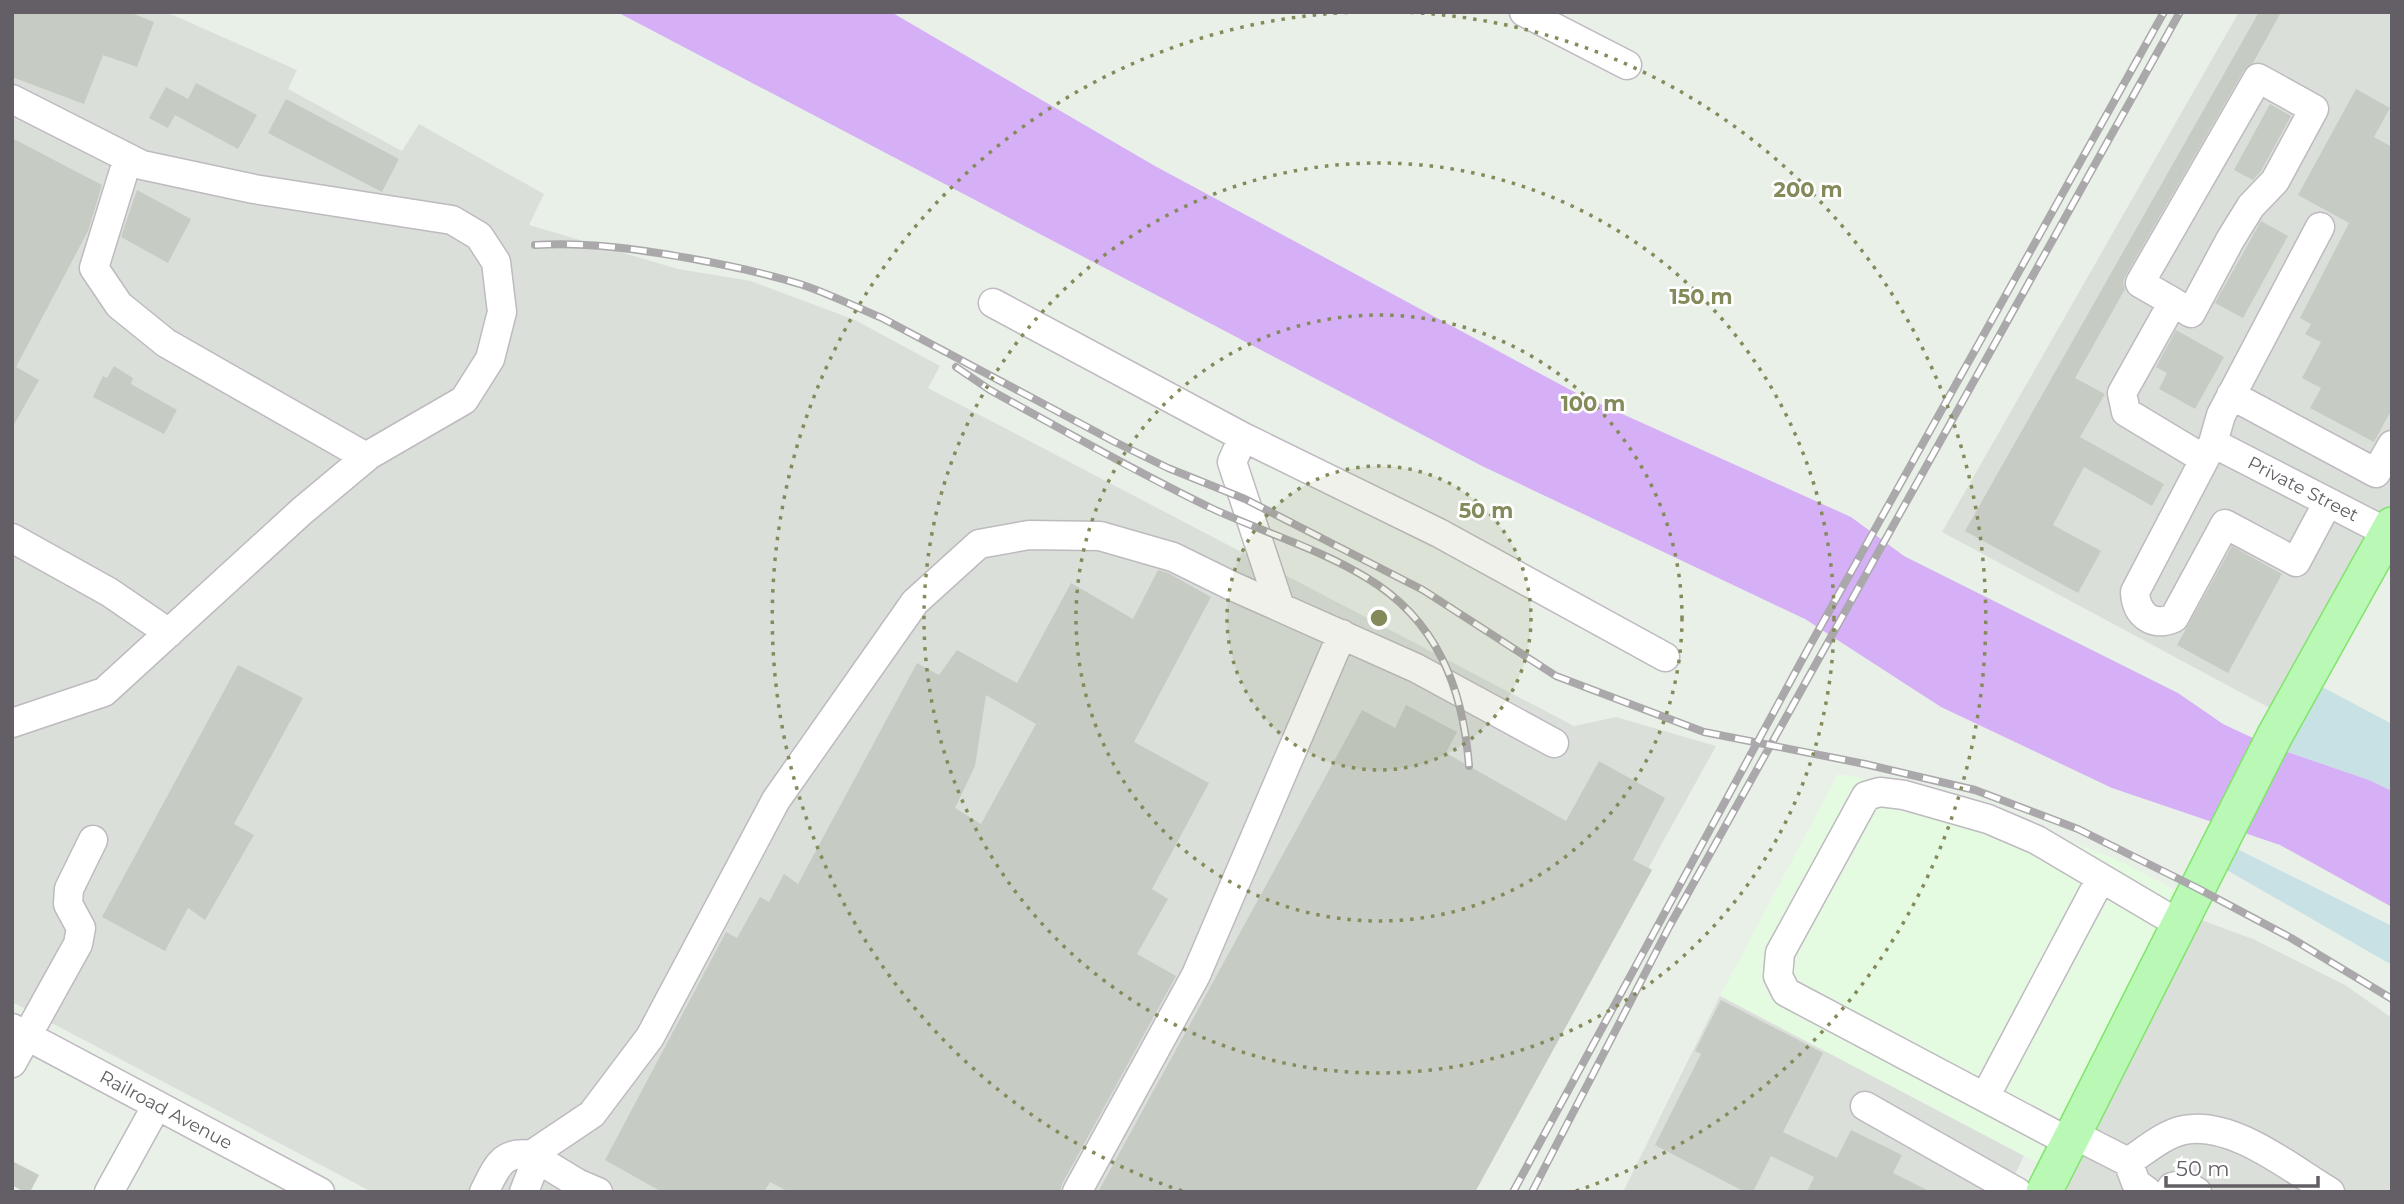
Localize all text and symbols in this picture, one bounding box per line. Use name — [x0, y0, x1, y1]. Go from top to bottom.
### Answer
text: 200 m — [1774, 177, 1842, 202]
text: 150 m — [1670, 284, 1732, 309]
text: 100 m — [1561, 391, 1625, 416]
street label: Private Street — [2244, 452, 2362, 526]
text: 50 m — [1459, 498, 1513, 523]
centre of rings — [1367, 606, 1391, 630]
street label: Railroad Avenue — [96, 1066, 236, 1154]
scale bar — [2166, 1144, 2318, 1188]
text: 50 m — [2176, 1156, 2230, 1181]

